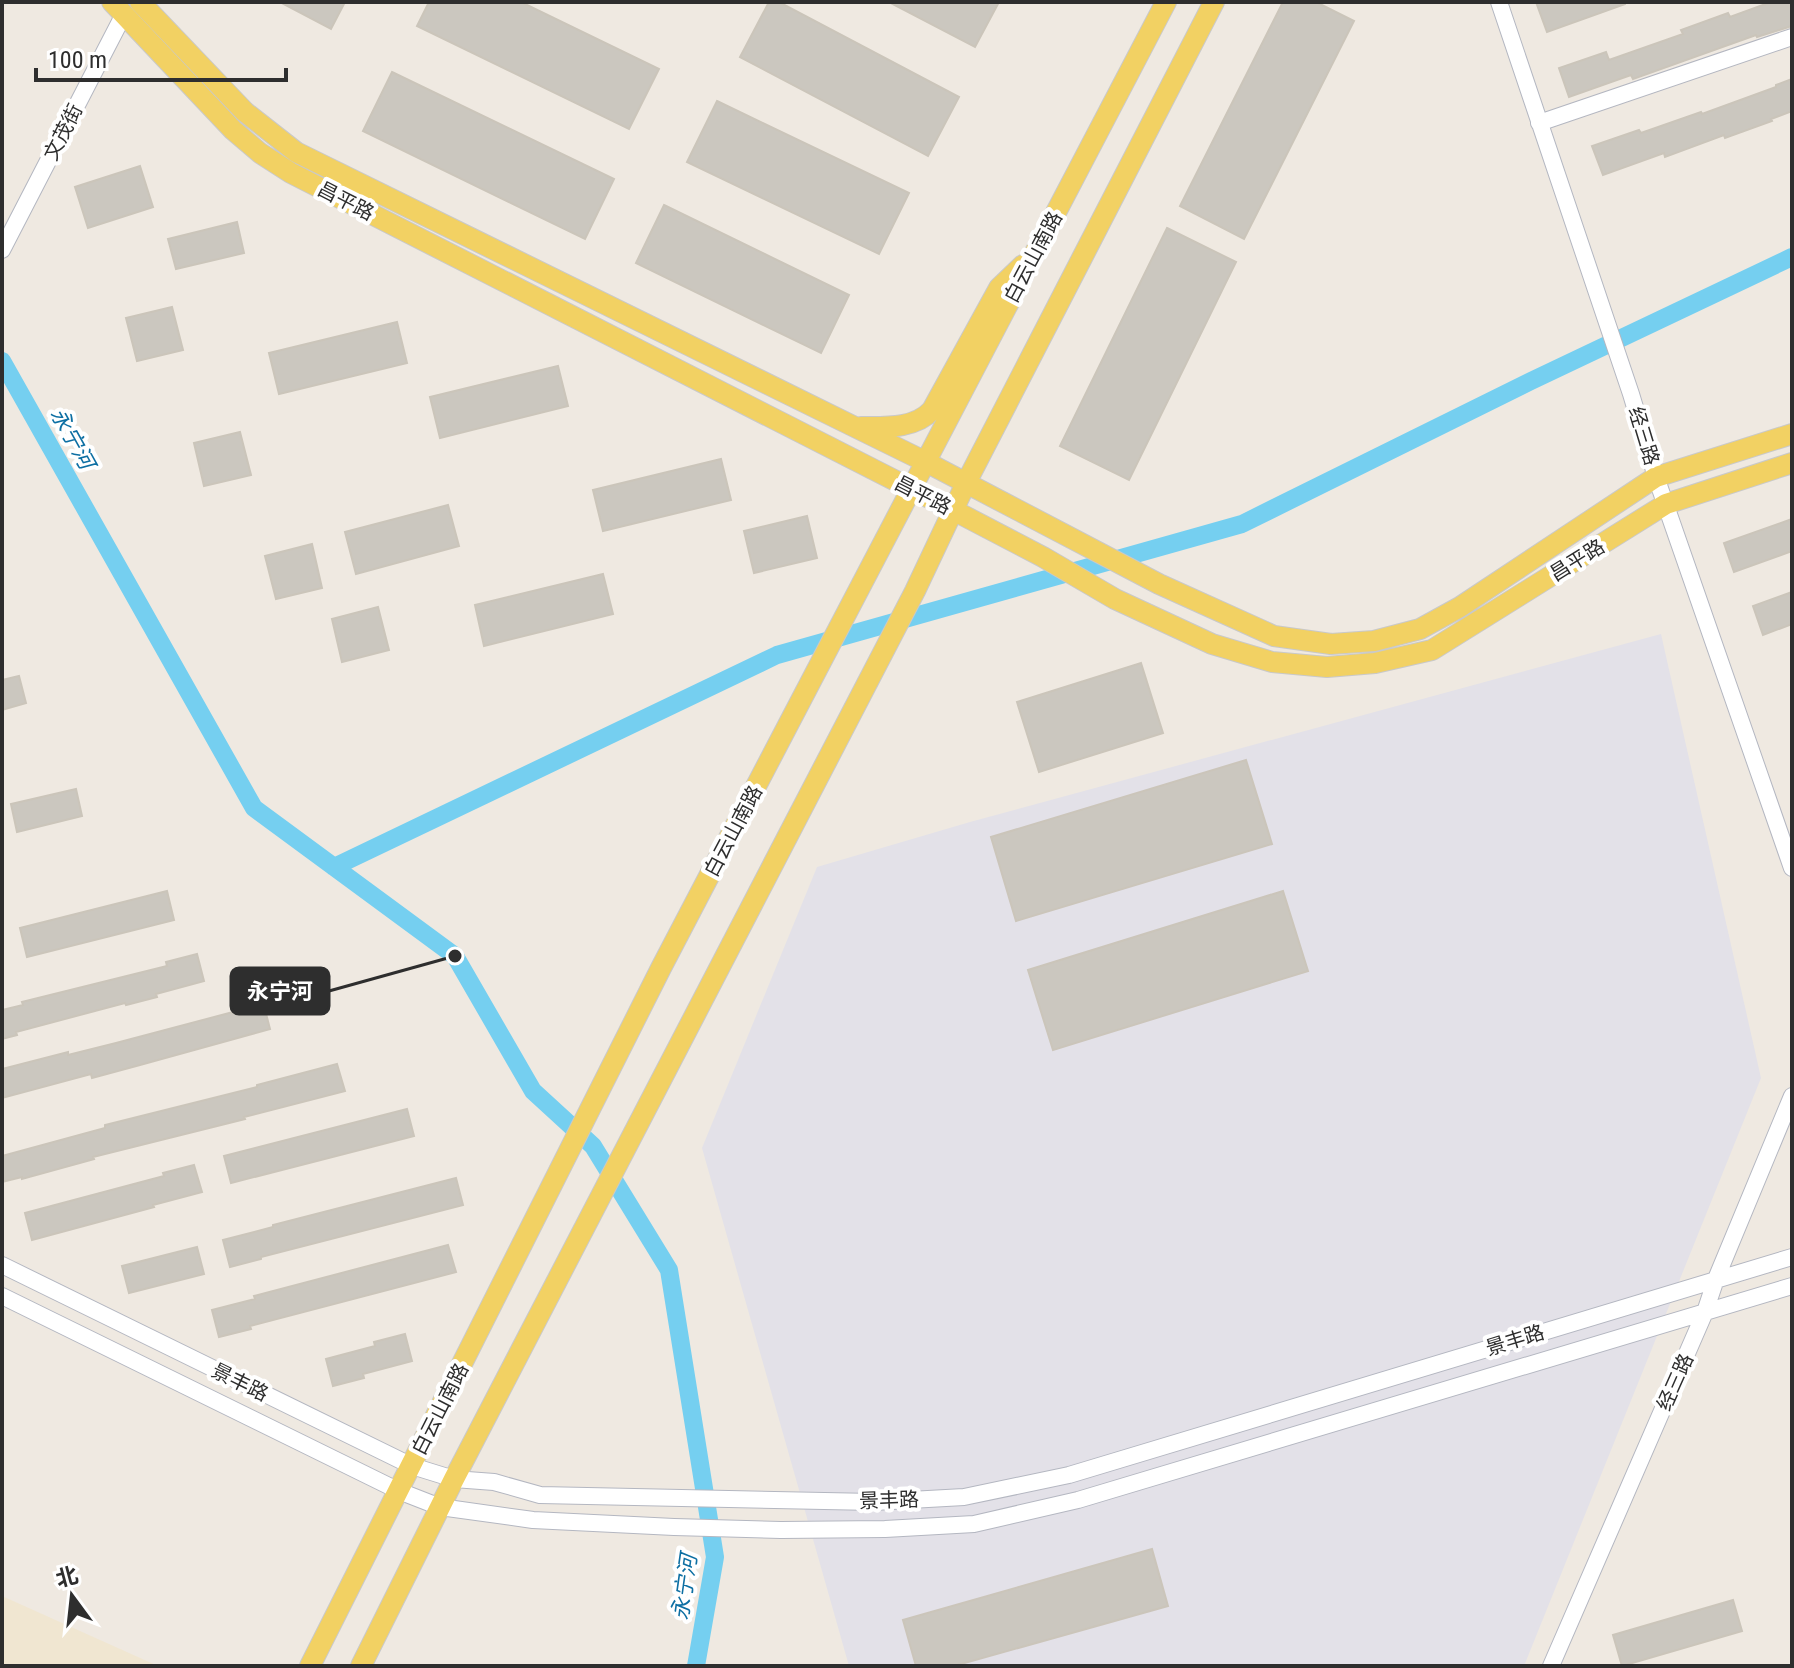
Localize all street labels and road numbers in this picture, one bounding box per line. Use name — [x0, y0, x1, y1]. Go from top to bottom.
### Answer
street label: 文茂街 — [39, 100, 87, 164]
street label: 昌平路 — [314, 177, 378, 225]
street label: 白云山南路 — [999, 207, 1067, 307]
street label: 经三路 — [1624, 404, 1664, 468]
street label: 昌平路 — [891, 471, 955, 519]
street label: 昌平路 — [1545, 534, 1609, 586]
street label: 白云山南路 — [699, 781, 767, 881]
street label: 景丰路 — [1483, 1320, 1547, 1360]
street label: 经三路 — [1652, 1350, 1698, 1414]
street label: 景丰路 — [208, 1358, 272, 1406]
street label: 白云山南路 — [407, 1359, 473, 1459]
street label: 景丰路 — [859, 1487, 919, 1513]

